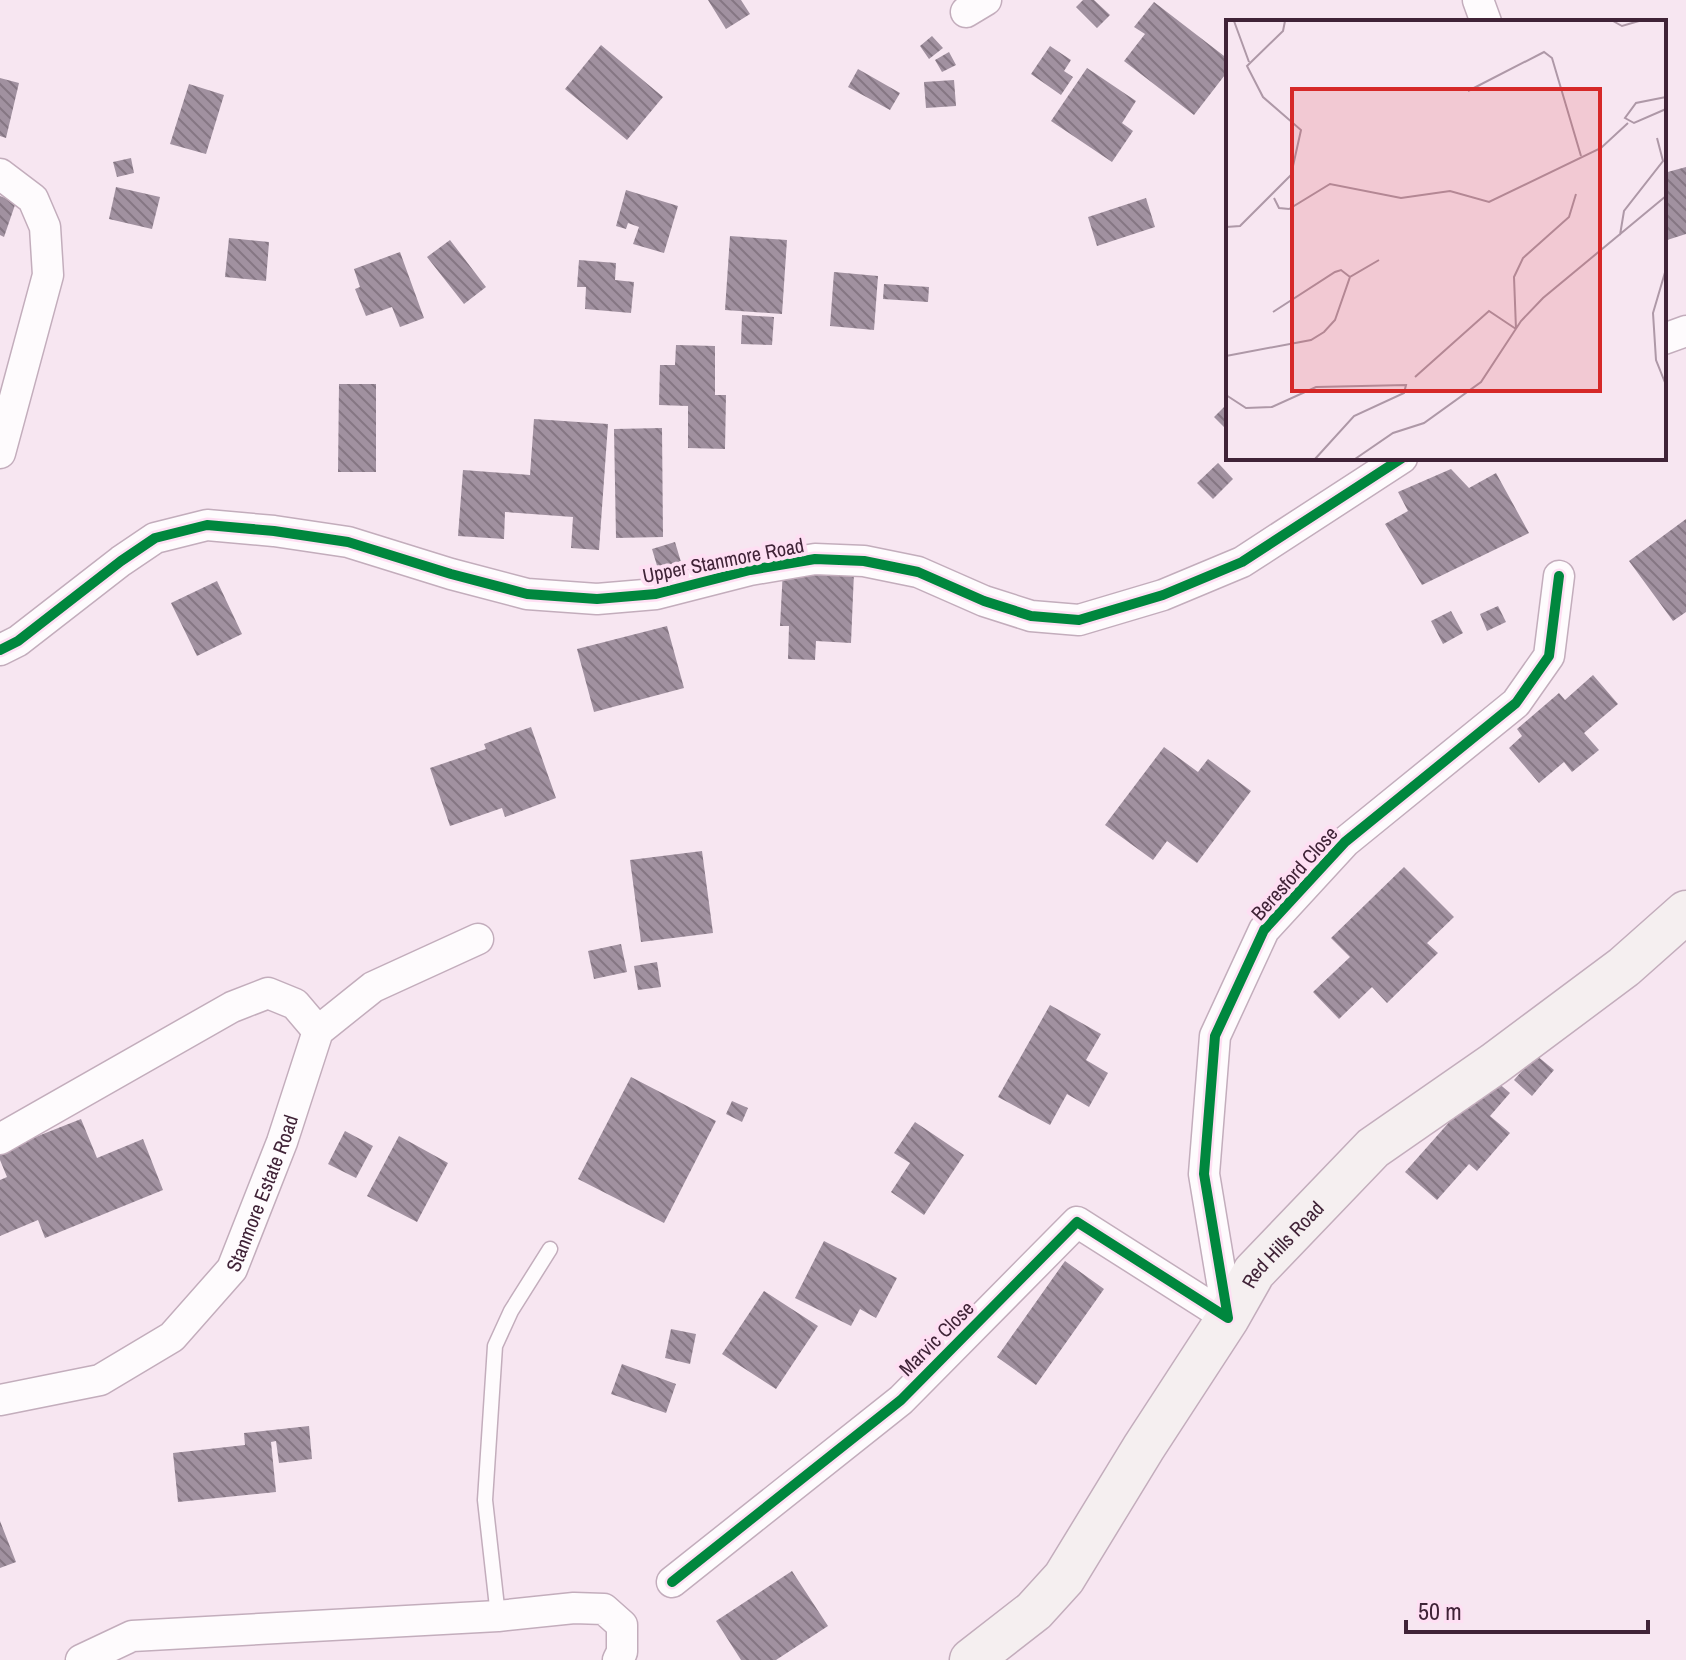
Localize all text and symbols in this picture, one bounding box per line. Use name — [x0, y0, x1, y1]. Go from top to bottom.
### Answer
inset map — [1226, 20, 1666, 460]
street label: Upper Stanmore Road — [640, 531, 806, 589]
street label: Beresford Close — [1245, 820, 1343, 926]
street label: Stanmore Estate Road — [219, 1111, 303, 1275]
street label: Red Hills Road — [1234, 1194, 1329, 1292]
street label: Marvic Close — [893, 1295, 979, 1381]
scale bar — [1406, 1584, 1648, 1634]
text: 50 m — [1418, 1595, 1462, 1627]

